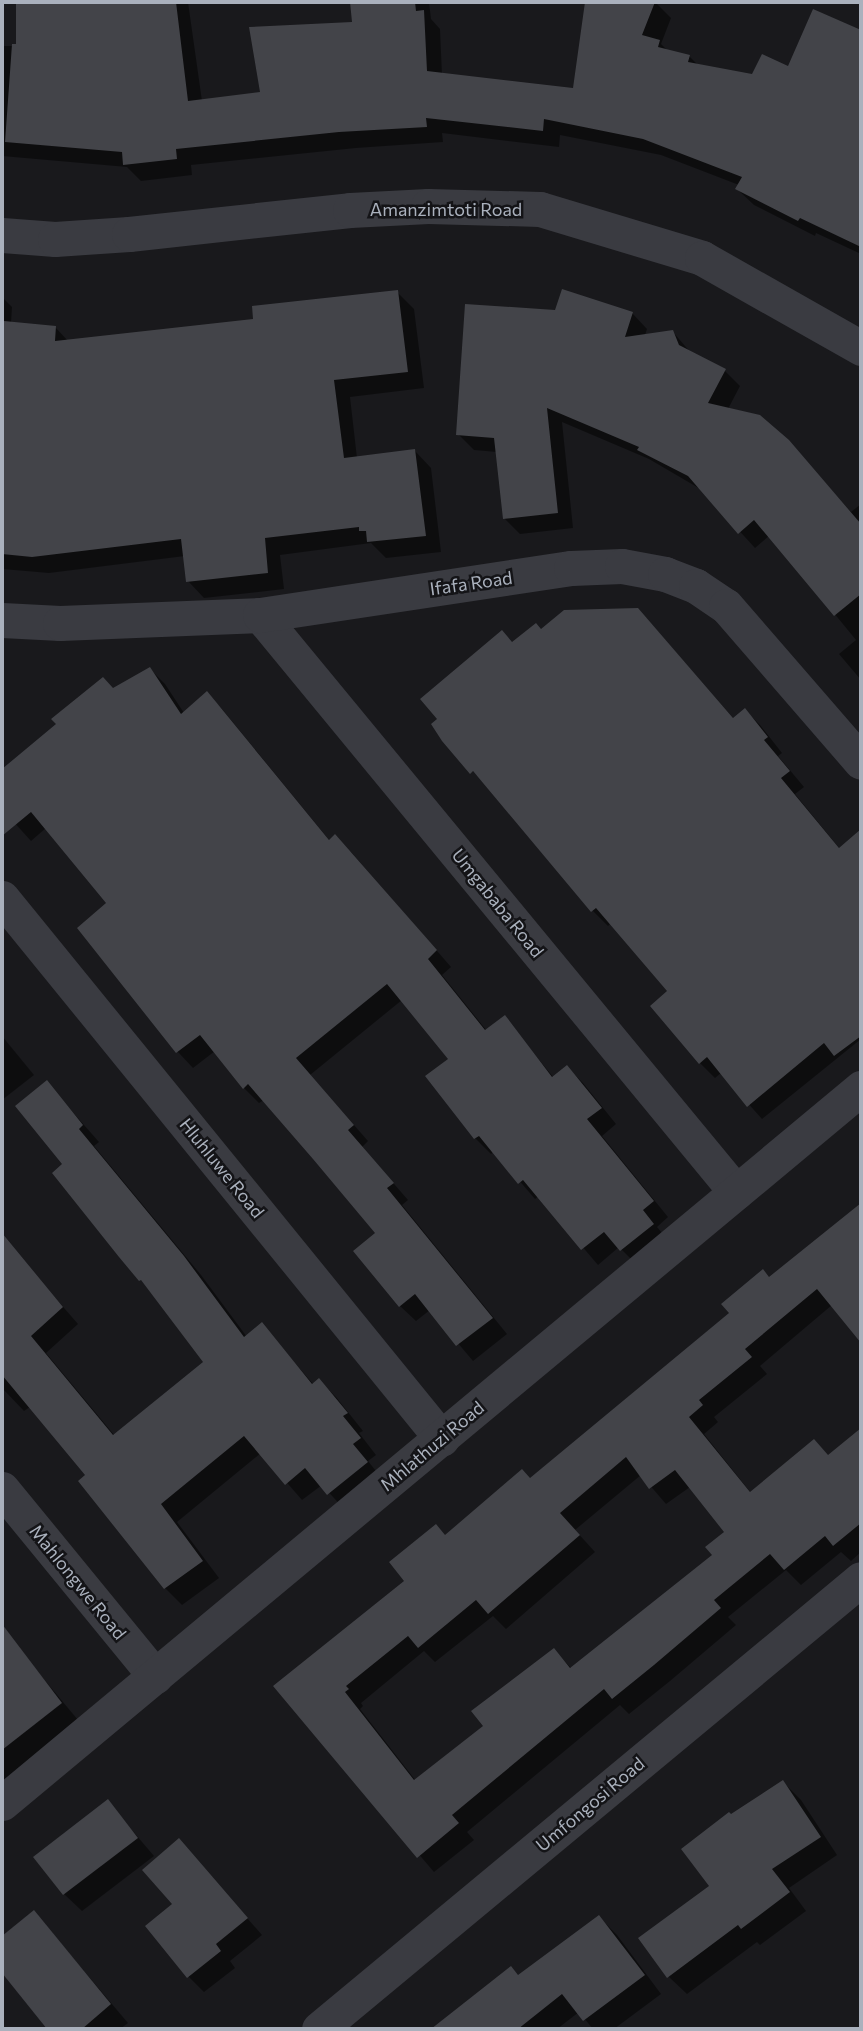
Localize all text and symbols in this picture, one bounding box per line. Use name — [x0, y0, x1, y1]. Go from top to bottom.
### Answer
street label: Amanzimtoti Road — [370, 198, 522, 220]
street label: Ifafa Road — [428, 567, 514, 599]
street label: Umgababa Road — [448, 844, 548, 962]
street label: Hluhluwe Road — [175, 1114, 269, 1222]
street label: Mhlathuzi Road — [376, 1396, 488, 1496]
street label: Mahlongwe Road — [25, 1520, 131, 1644]
street label: Umfongosi Road — [531, 1752, 649, 1856]

